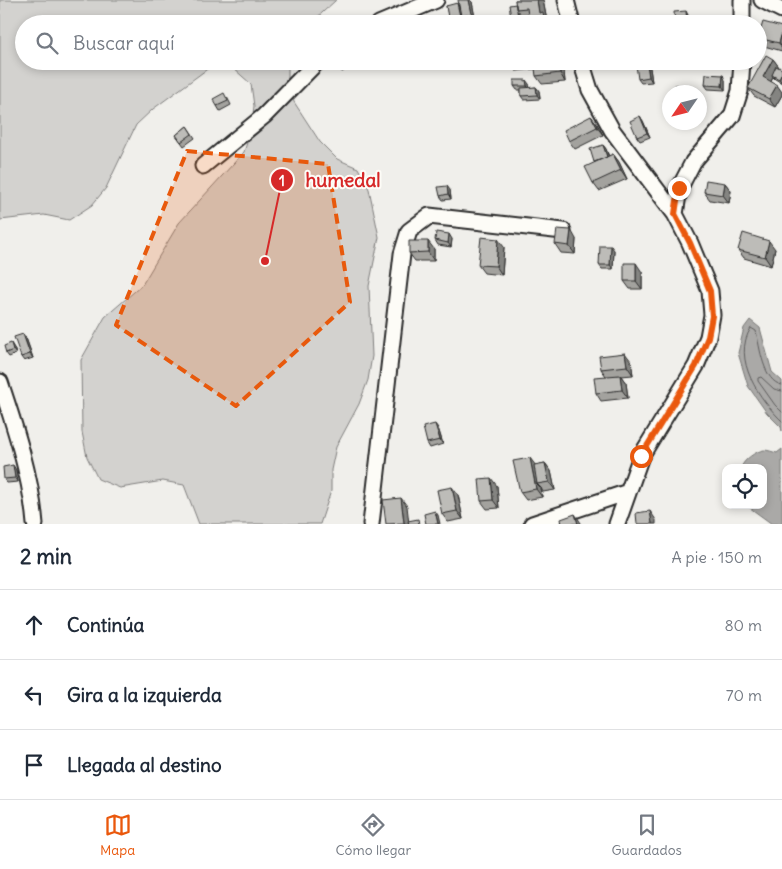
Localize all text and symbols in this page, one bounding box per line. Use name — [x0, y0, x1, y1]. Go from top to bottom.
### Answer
search box — [15, 15, 767, 70]
icon: search — [33, 29, 61, 57]
text: Buscar aquí — [73, 31, 174, 55]
north arrow — [662, 85, 707, 130]
callout: humedal — [270, 163, 390, 197]
text: humedal — [305, 168, 381, 192]
text: 1 — [279, 171, 285, 190]
route end — [668, 177, 691, 200]
route start — [630, 445, 653, 468]
map controls — [722, 464, 767, 509]
button: locate — [722, 464, 767, 509]
text: 2 min — [20, 543, 72, 570]
text: A pie · 150 m — [672, 547, 762, 567]
icon: ahead — [20, 611, 48, 639]
text: Continúa — [67, 613, 144, 637]
text: 80 m — [724, 615, 762, 635]
icon: left — [20, 681, 48, 709]
text: Gira a la izquierda — [67, 683, 222, 707]
text: 70 m — [726, 685, 762, 705]
icon: arrive — [20, 751, 48, 779]
text: Llegada al destino — [67, 753, 222, 777]
tab: Mapa — [100, 811, 135, 859]
tab: Cómo llegar — [336, 811, 411, 859]
tab: Guardados — [611, 811, 682, 859]

